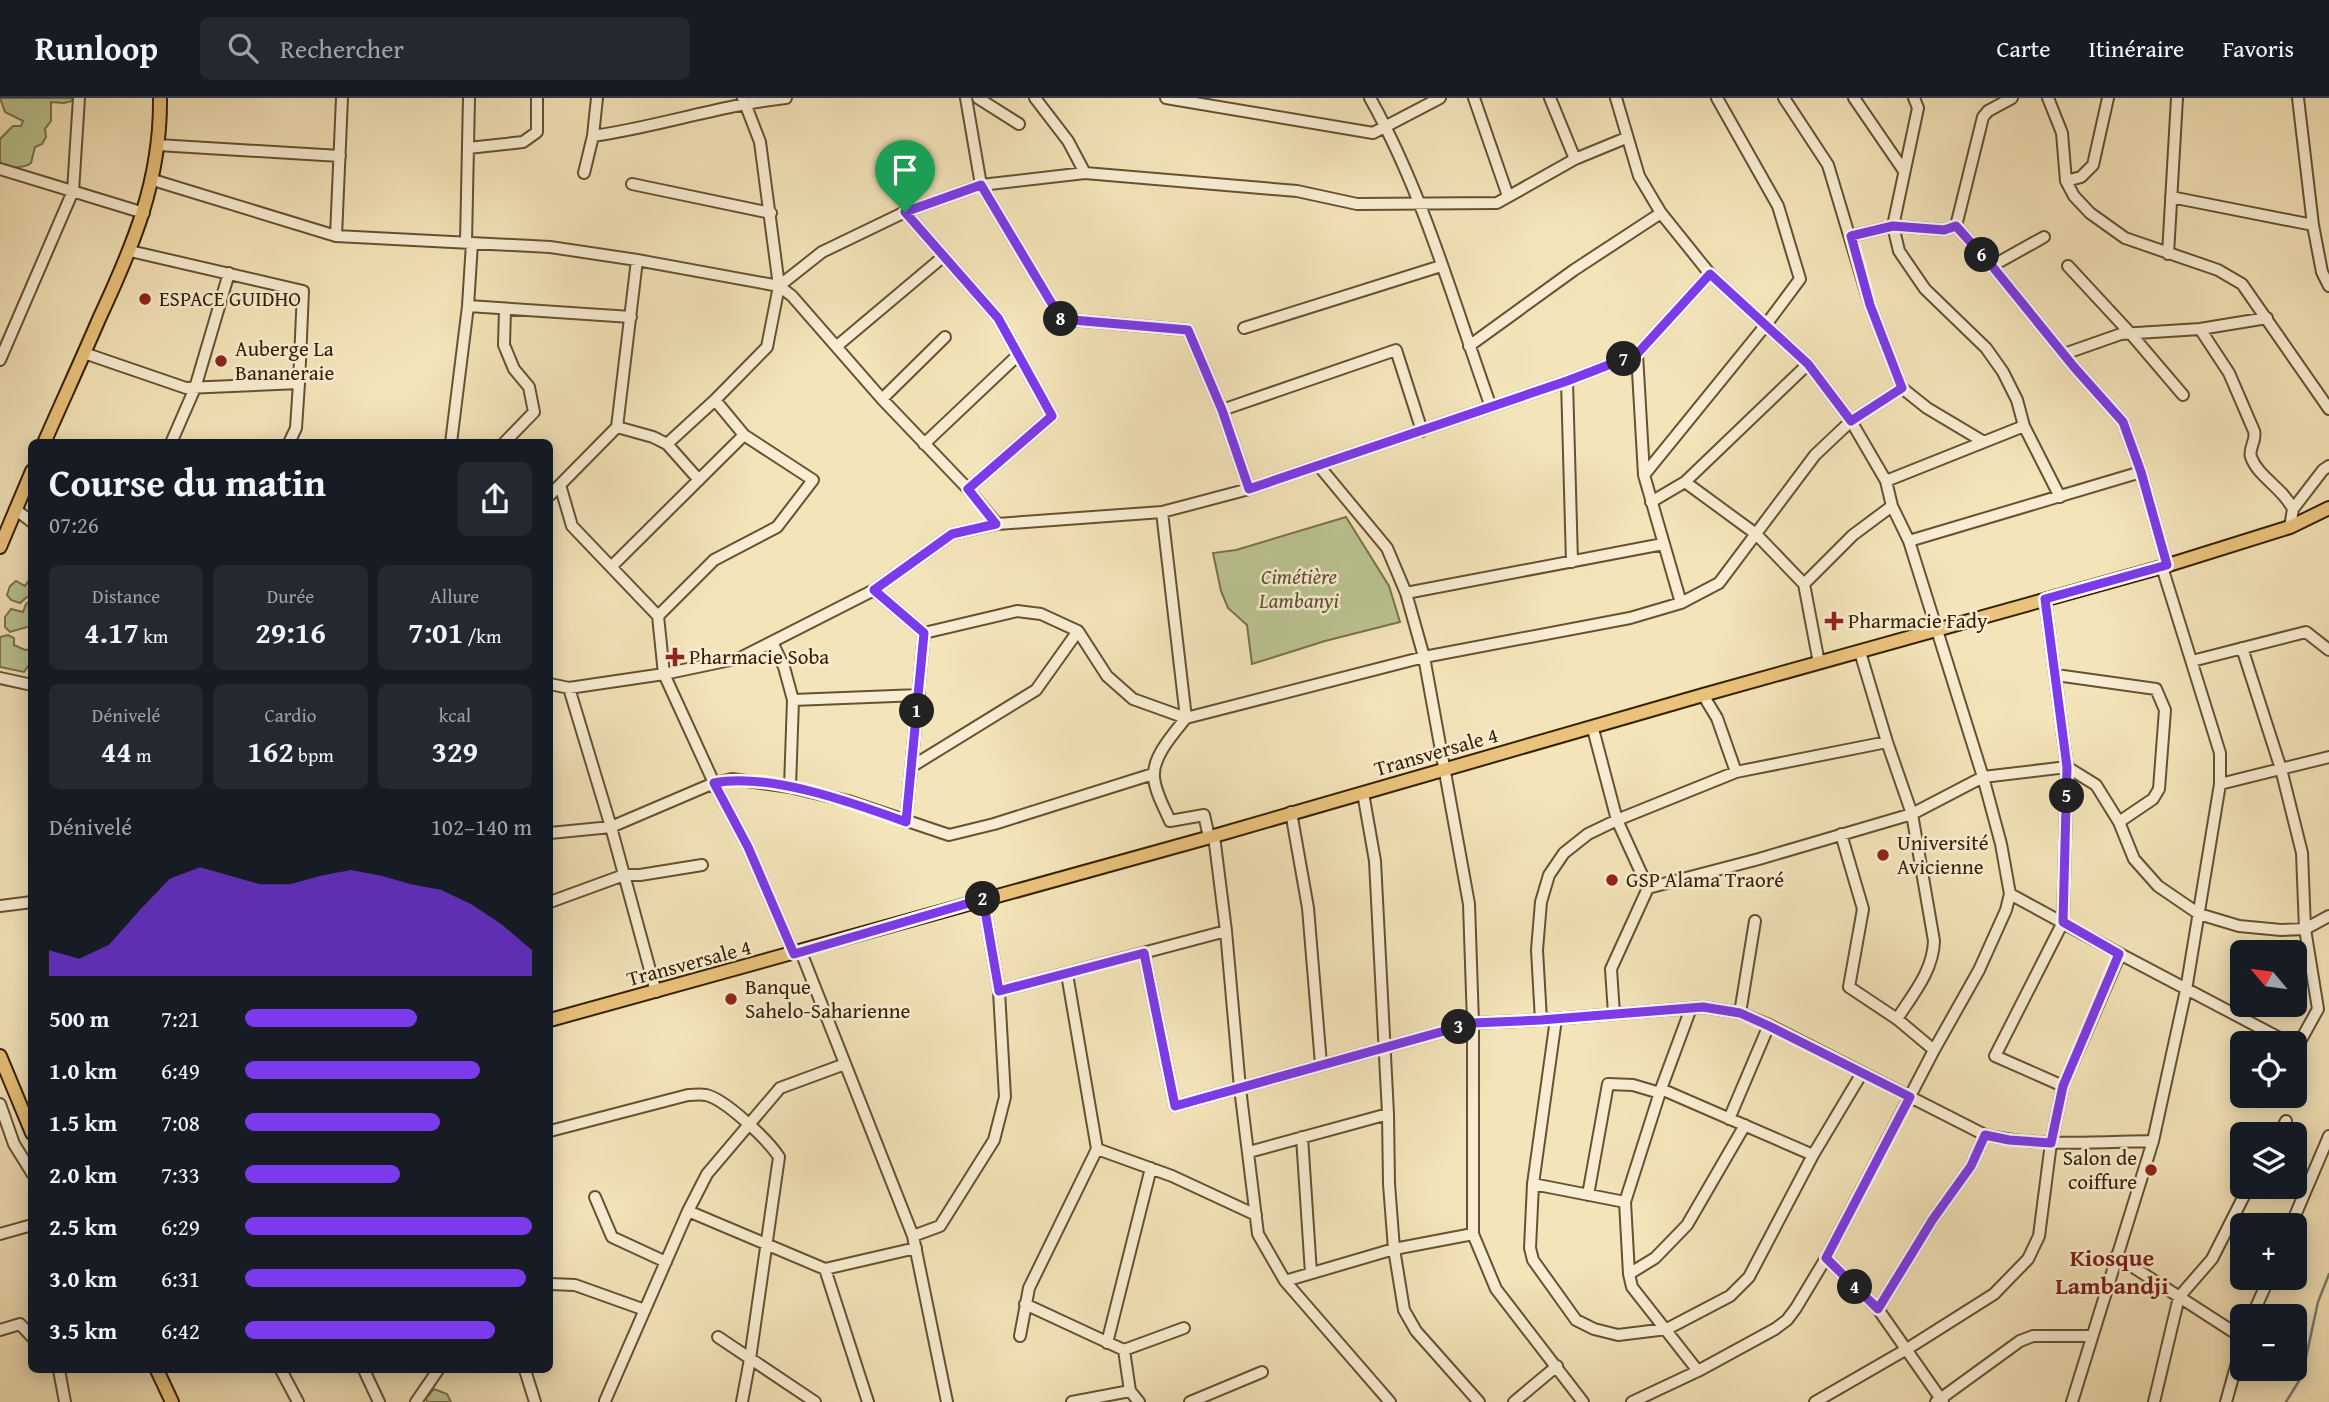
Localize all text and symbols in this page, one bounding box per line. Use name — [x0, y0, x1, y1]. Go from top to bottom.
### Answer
search box — [200, 17, 690, 80]
text: Runloop — [35, 24, 158, 72]
icon: search — [224, 29, 262, 67]
text: Rechercher — [280, 29, 404, 68]
text: Carte — [1997, 31, 2051, 66]
text: Itinéraire — [2089, 31, 2184, 66]
text: Favoris — [2222, 31, 2294, 66]
pin — [875, 140, 935, 212]
icon: arrive — [886, 151, 924, 189]
pin: 6 — [1965, 238, 2000, 272]
text: 6 — [1977, 240, 1986, 268]
place label: ESPACE GUIDHO — [159, 283, 301, 314]
marker: ESPACE GUIDHO — [137, 291, 153, 307]
pin: 8 — [1044, 302, 1078, 336]
text: 8 — [1056, 304, 1065, 332]
place label: Auberge La Bananeraie — [235, 333, 334, 388]
pin: 7 — [1606, 342, 1642, 376]
text: 7 — [1619, 344, 1628, 372]
marker: Auberge La Bananeraie — [213, 353, 229, 369]
text: Course du matin — [49, 454, 326, 510]
button: share — [458, 462, 532, 536]
text: 07:26 — [49, 508, 99, 541]
park label: Cimétière Lambanyi — [1258, 561, 1340, 616]
text: Distance — [92, 582, 160, 610]
text: Durée — [267, 582, 314, 610]
text: Allure — [430, 582, 479, 610]
place label: Pharmacie Fady — [1848, 605, 1988, 636]
text: 4.17 — [84, 610, 139, 654]
text: 29:16 — [255, 610, 326, 654]
text: 7:01 — [408, 610, 463, 654]
marker: Pharmacie Fady — [1826, 613, 1842, 629]
text: km — [139, 622, 168, 650]
text: /km — [463, 622, 502, 650]
place label: Pharmacie Soba — [689, 641, 829, 672]
marker: Pharmacie Soba — [667, 649, 683, 665]
pin: 1 — [900, 694, 934, 728]
text: 1 — [912, 696, 921, 724]
text: Dénivelé — [92, 701, 160, 729]
text: Cardio — [264, 701, 317, 729]
text: kcal — [439, 701, 471, 729]
street label: Transversale 4 — [1370, 719, 1501, 784]
text: 44 — [101, 729, 132, 773]
text: 162 — [247, 729, 294, 773]
text: 329 — [432, 729, 478, 773]
text: m — [132, 741, 152, 769]
text: bpm — [294, 741, 334, 769]
pin: 5 — [2050, 778, 2084, 814]
text: 5 — [2062, 781, 2071, 809]
text: Dénivelé — [49, 810, 132, 843]
text: 102–140 m — [431, 810, 532, 843]
place label: Université Avicienne — [1897, 827, 1989, 882]
marker: Université Avicienne — [1875, 847, 1891, 863]
place label: GSP Alama Traoré — [1626, 864, 1784, 895]
marker: GSP Alama Traoré — [1604, 872, 1620, 888]
pin: 2 — [965, 882, 1000, 916]
text: 2 — [978, 884, 987, 912]
street label: Transversale 4 — [623, 931, 754, 994]
north arrow — [2230, 940, 2306, 1017]
map controls — [2230, 940, 2307, 1381]
place label: Banque Sahelo-Saharienne — [745, 971, 911, 1026]
marker: Banque Sahelo-Saharienne — [723, 991, 739, 1007]
text: 500 m — [49, 1002, 110, 1035]
text: 7:21 — [161, 1002, 200, 1035]
pin: 3 — [1442, 1010, 1476, 1044]
text: 3 — [1454, 1012, 1463, 1040]
button: locate — [2230, 1031, 2307, 1108]
text: 1.0 km — [49, 1054, 117, 1087]
text: 6:49 — [161, 1054, 200, 1087]
text: 1.5 km — [49, 1106, 117, 1139]
text: 7:08 — [161, 1106, 200, 1139]
button: layers — [2230, 1122, 2307, 1199]
place label: Salon de coiffure — [2063, 1142, 2137, 1197]
text: 2.0 km — [49, 1158, 117, 1191]
text: 7:33 — [161, 1158, 200, 1191]
marker: Salon de coiffure — [2143, 1162, 2159, 1178]
text: 2.5 km — [49, 1210, 117, 1243]
text: 6:29 — [161, 1210, 200, 1243]
button: + — [2230, 1213, 2307, 1290]
district label: Kiosque Lambandji — [2055, 1240, 2169, 1303]
text: 3.0 km — [49, 1262, 117, 1295]
text: 6:31 — [161, 1262, 200, 1295]
pin: 4 — [1838, 1270, 1872, 1304]
text: 4 — [1850, 1272, 1859, 1300]
button: − — [2230, 1304, 2307, 1381]
text: 3.5 km — [49, 1314, 117, 1347]
text: 6:42 — [161, 1314, 200, 1347]

